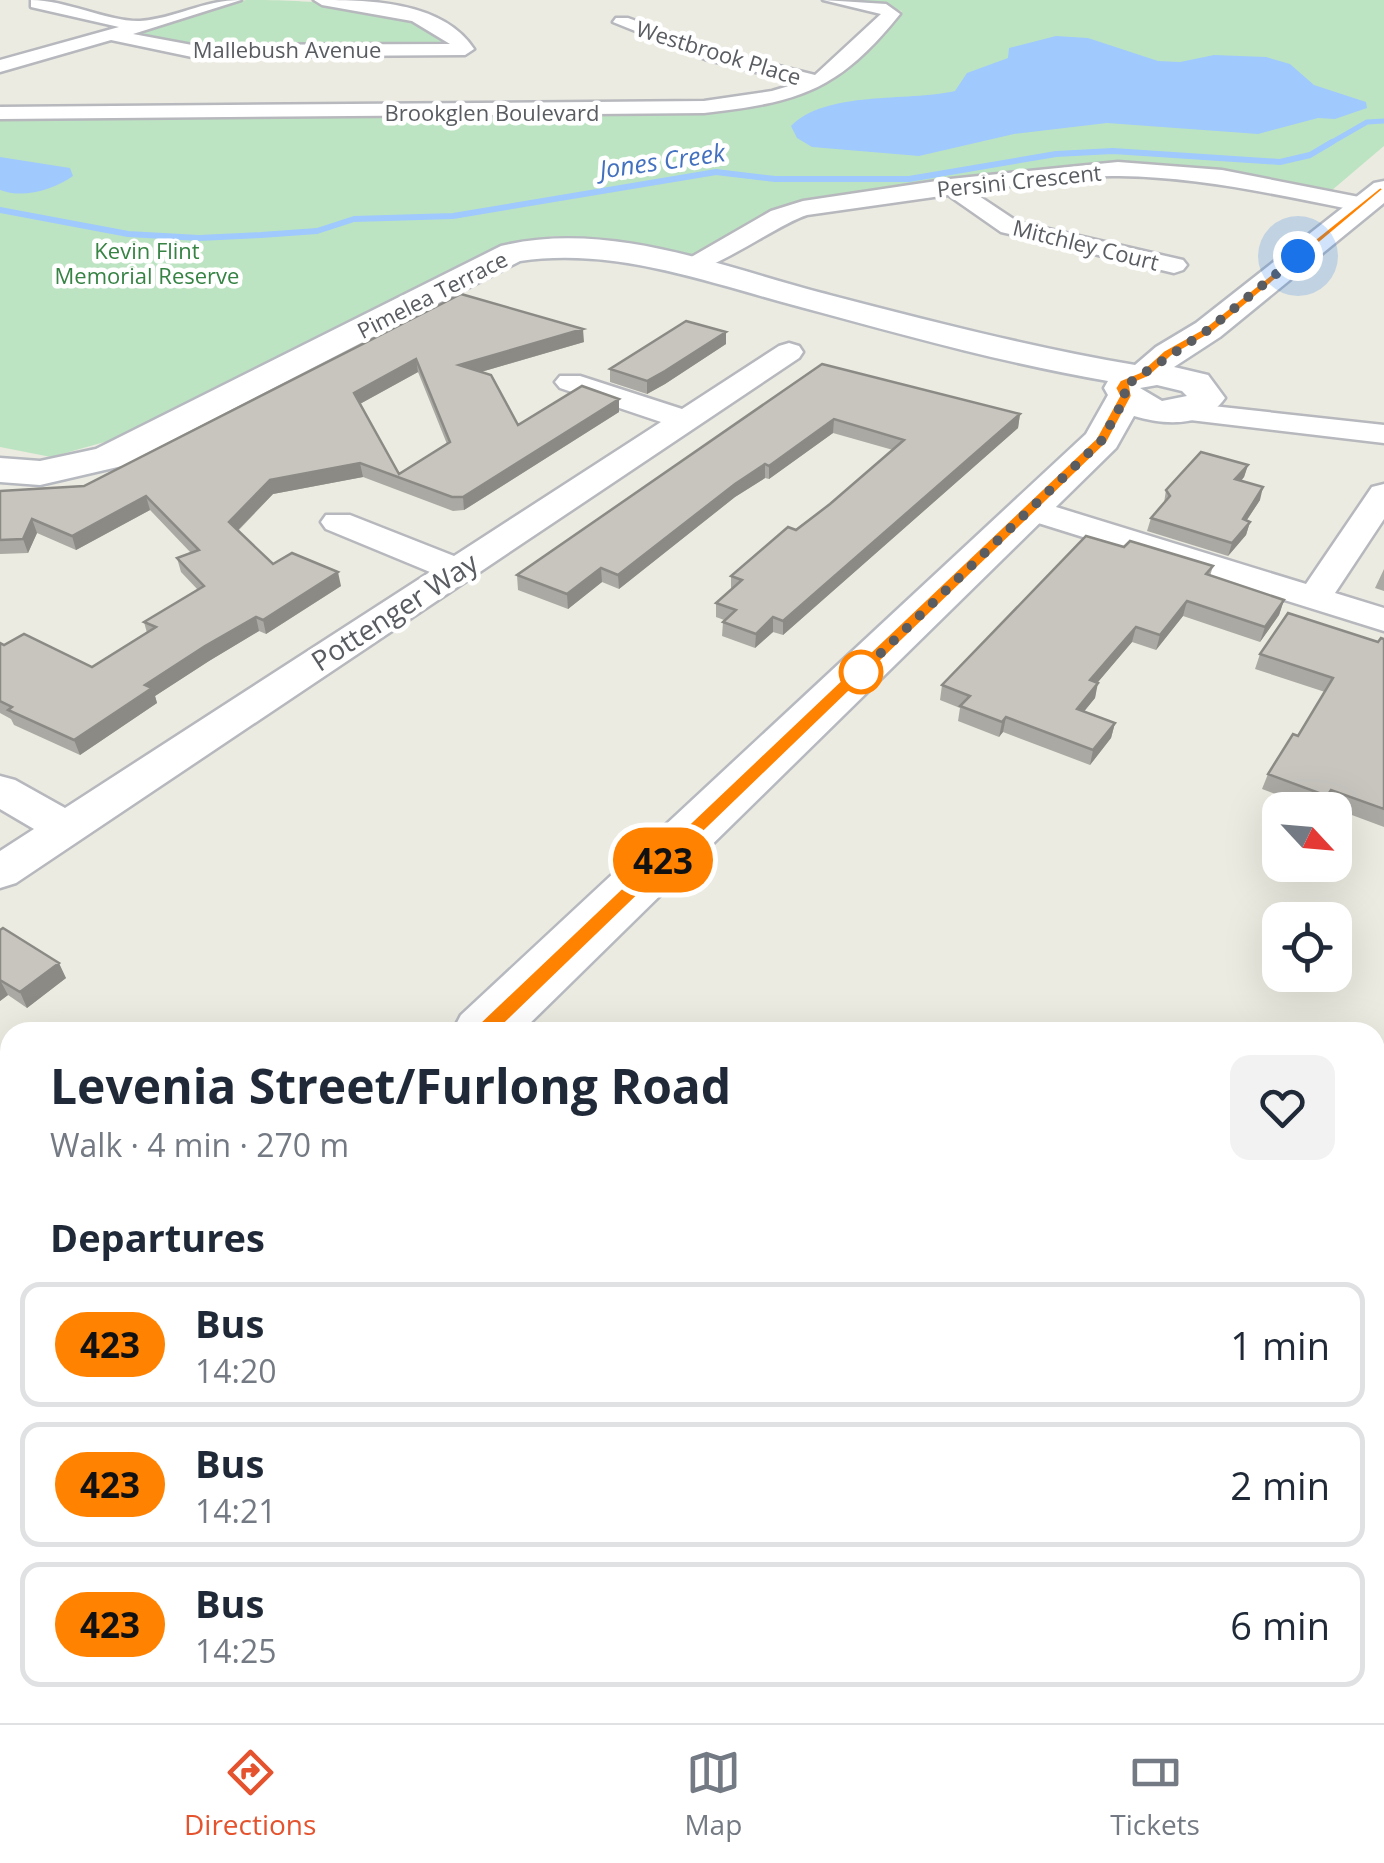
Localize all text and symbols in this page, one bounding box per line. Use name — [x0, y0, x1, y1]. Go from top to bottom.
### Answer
street label: Westbrook Place — [633, 13, 805, 91]
street label: Mallebush Avenue — [193, 34, 381, 64]
street label: Brookglen Boulevard — [385, 97, 599, 127]
water label: Jones Creek — [593, 134, 728, 186]
street label: Persini Crescent — [935, 156, 1103, 204]
street label: Mitchley Court — [1010, 211, 1162, 277]
your location — [1273, 231, 1323, 281]
park label: Kevin Flint Memorial Reserve — [55, 235, 239, 290]
street label: Pimelea Terrace — [352, 243, 512, 345]
street label: Pottenger Way — [303, 542, 486, 679]
unlabelled marker — [840, 651, 882, 693]
north arrow — [1262, 792, 1352, 882]
map controls — [1262, 792, 1352, 992]
line badge: 423 — [606, 828, 720, 892]
text: 423 — [633, 837, 693, 884]
button: locate — [1262, 902, 1352, 992]
text: Levenia Street/Furlong Road — [50, 1053, 731, 1118]
button: heart — [1230, 1055, 1335, 1160]
text: Walk · 4 min · 270 m — [50, 1123, 349, 1166]
text: Departures — [50, 1211, 265, 1263]
text: Bus — [195, 1297, 264, 1349]
text: 1 min — [1230, 1319, 1330, 1371]
text: 423 — [80, 1321, 140, 1368]
text: 14:20 — [195, 1349, 277, 1392]
text: Bus — [195, 1437, 264, 1489]
text: 2 min — [1230, 1459, 1330, 1511]
text: 423 — [80, 1461, 140, 1508]
text: 14:21 — [195, 1489, 277, 1532]
text: Bus — [195, 1577, 264, 1629]
text: 6 min — [1230, 1599, 1330, 1651]
text: 423 — [80, 1601, 140, 1648]
text: 14:25 — [195, 1629, 277, 1672]
tab: Directions — [184, 1745, 316, 1843]
tab: Map — [684, 1745, 742, 1843]
tab: Tickets — [1110, 1745, 1200, 1843]

